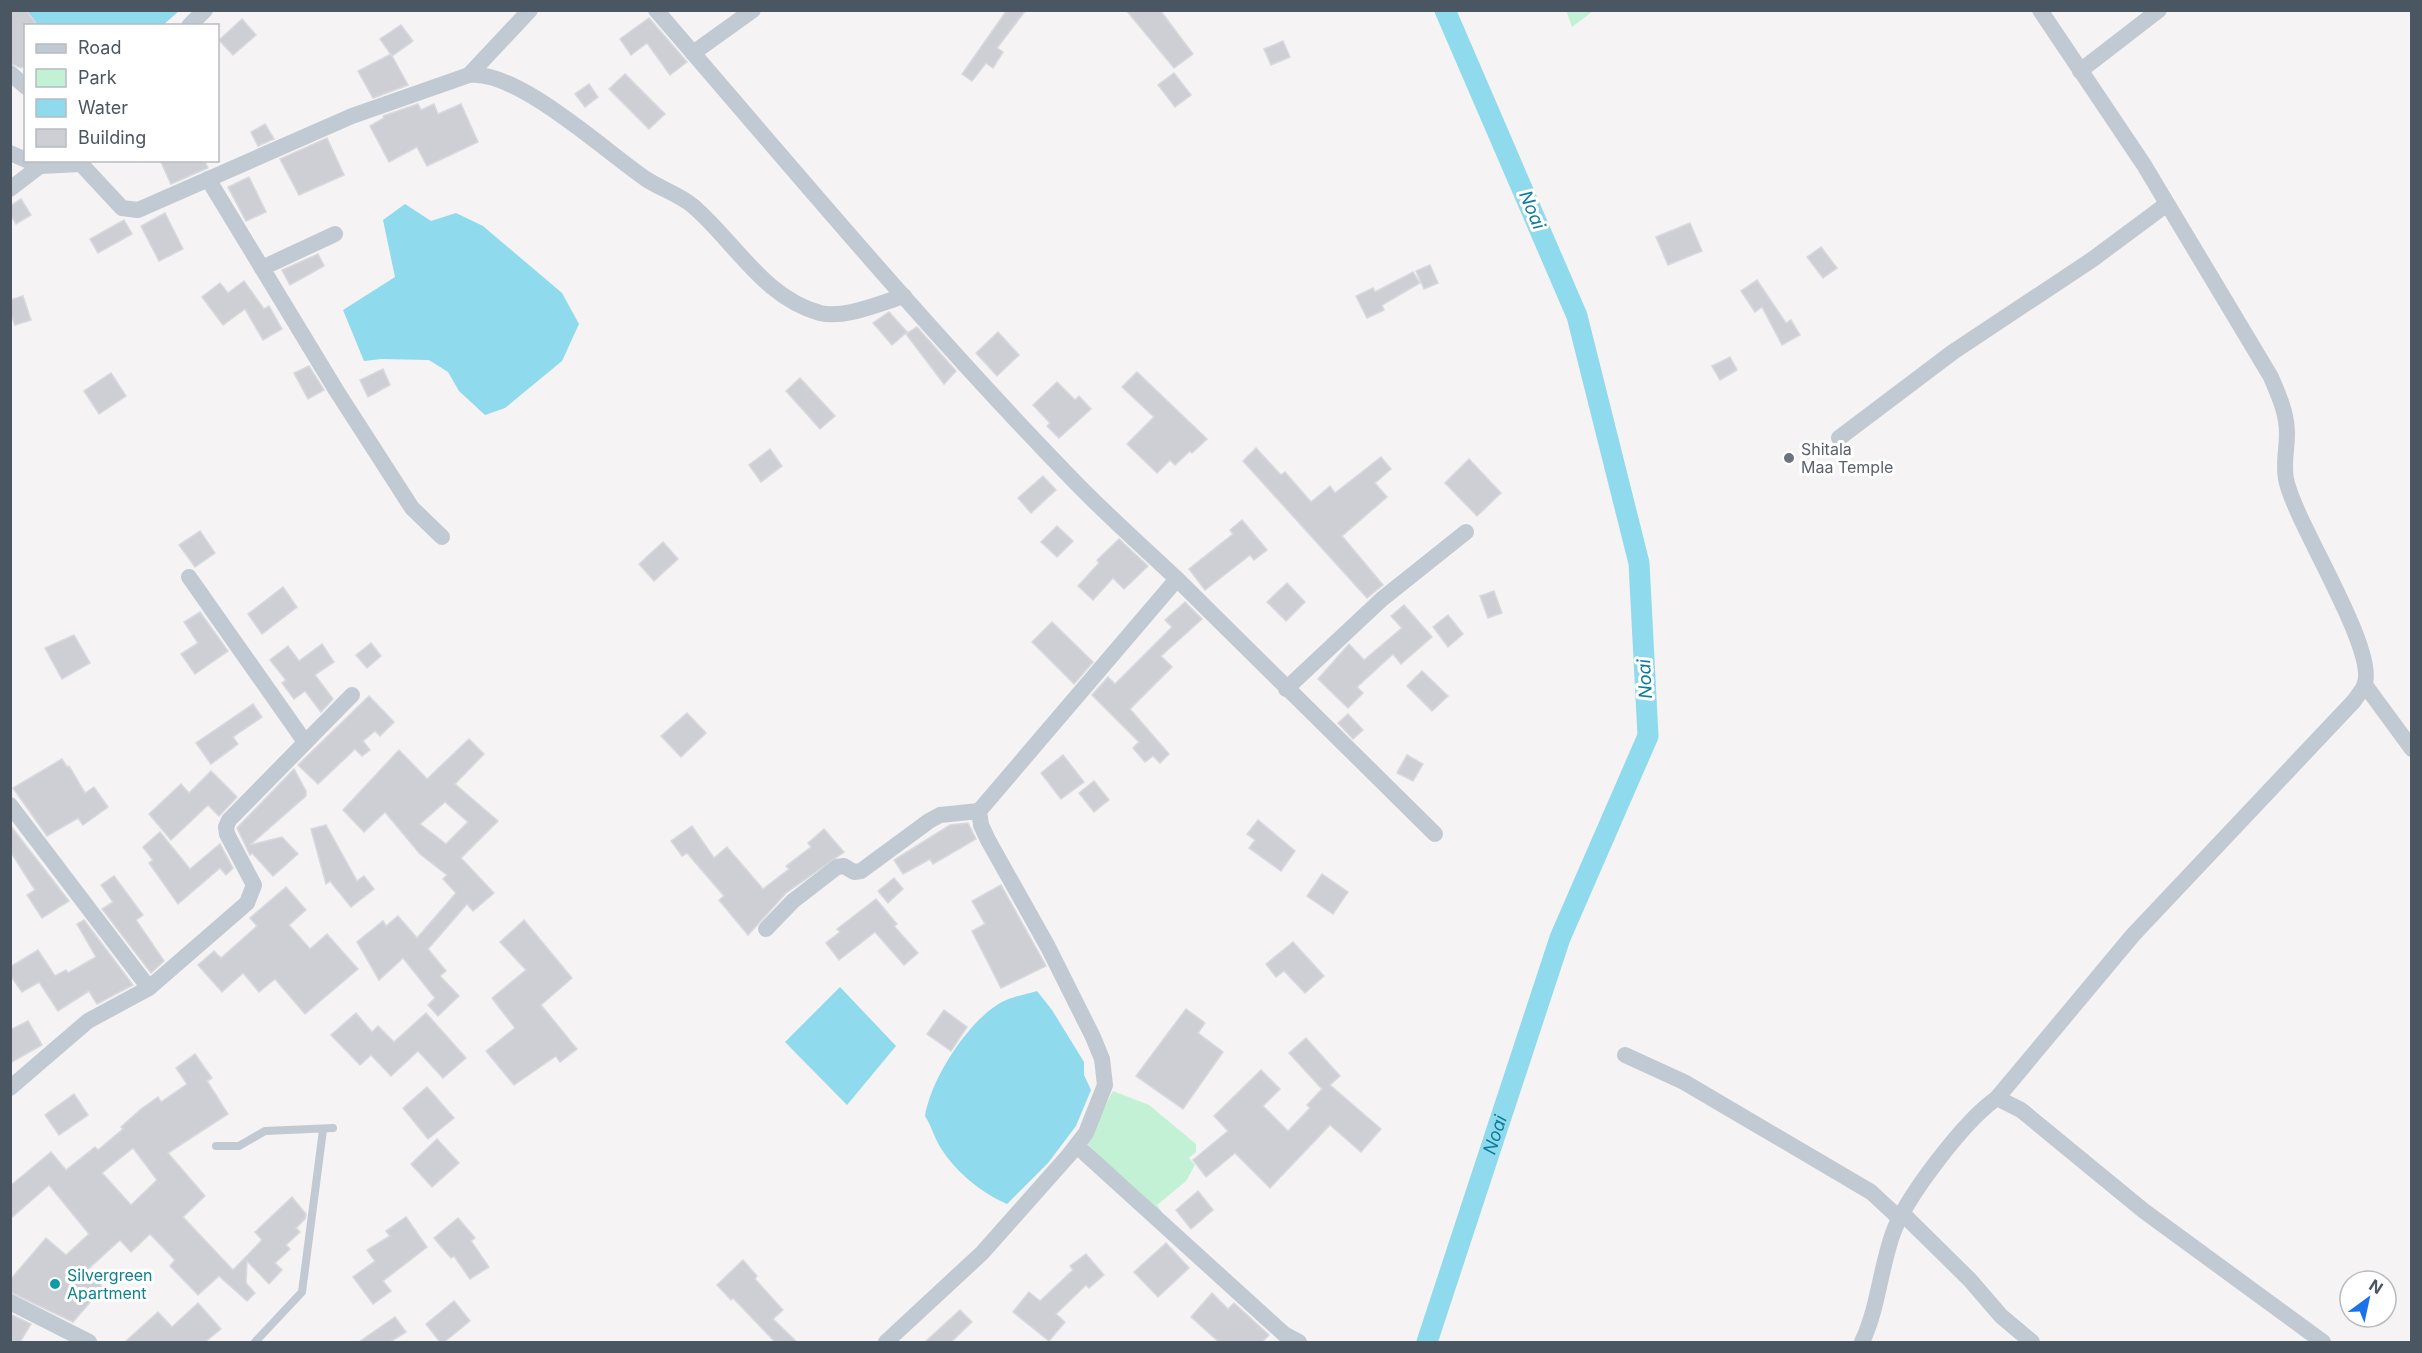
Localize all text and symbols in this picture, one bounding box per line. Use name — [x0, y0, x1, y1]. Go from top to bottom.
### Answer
legend — [24, 24, 219, 162]
text: Road — [78, 37, 121, 58]
text: Park — [78, 67, 117, 88]
text: Water — [78, 97, 128, 118]
text: Building — [78, 127, 146, 148]
water label: Noai — [1515, 187, 1550, 233]
place label: Shitala Maa Temple — [1801, 439, 1893, 477]
marker: Shitala Maa Temple — [1782, 451, 1796, 465]
water label: Noai — [1633, 658, 1656, 699]
water label: Noai — [1478, 1112, 1511, 1157]
place label: Silvergreen Apartment — [67, 1265, 153, 1303]
north arrow — [2338, 1269, 2398, 1329]
text: N — [2366, 1275, 2387, 1298]
marker: Silvergreen Apartment — [48, 1277, 62, 1291]

